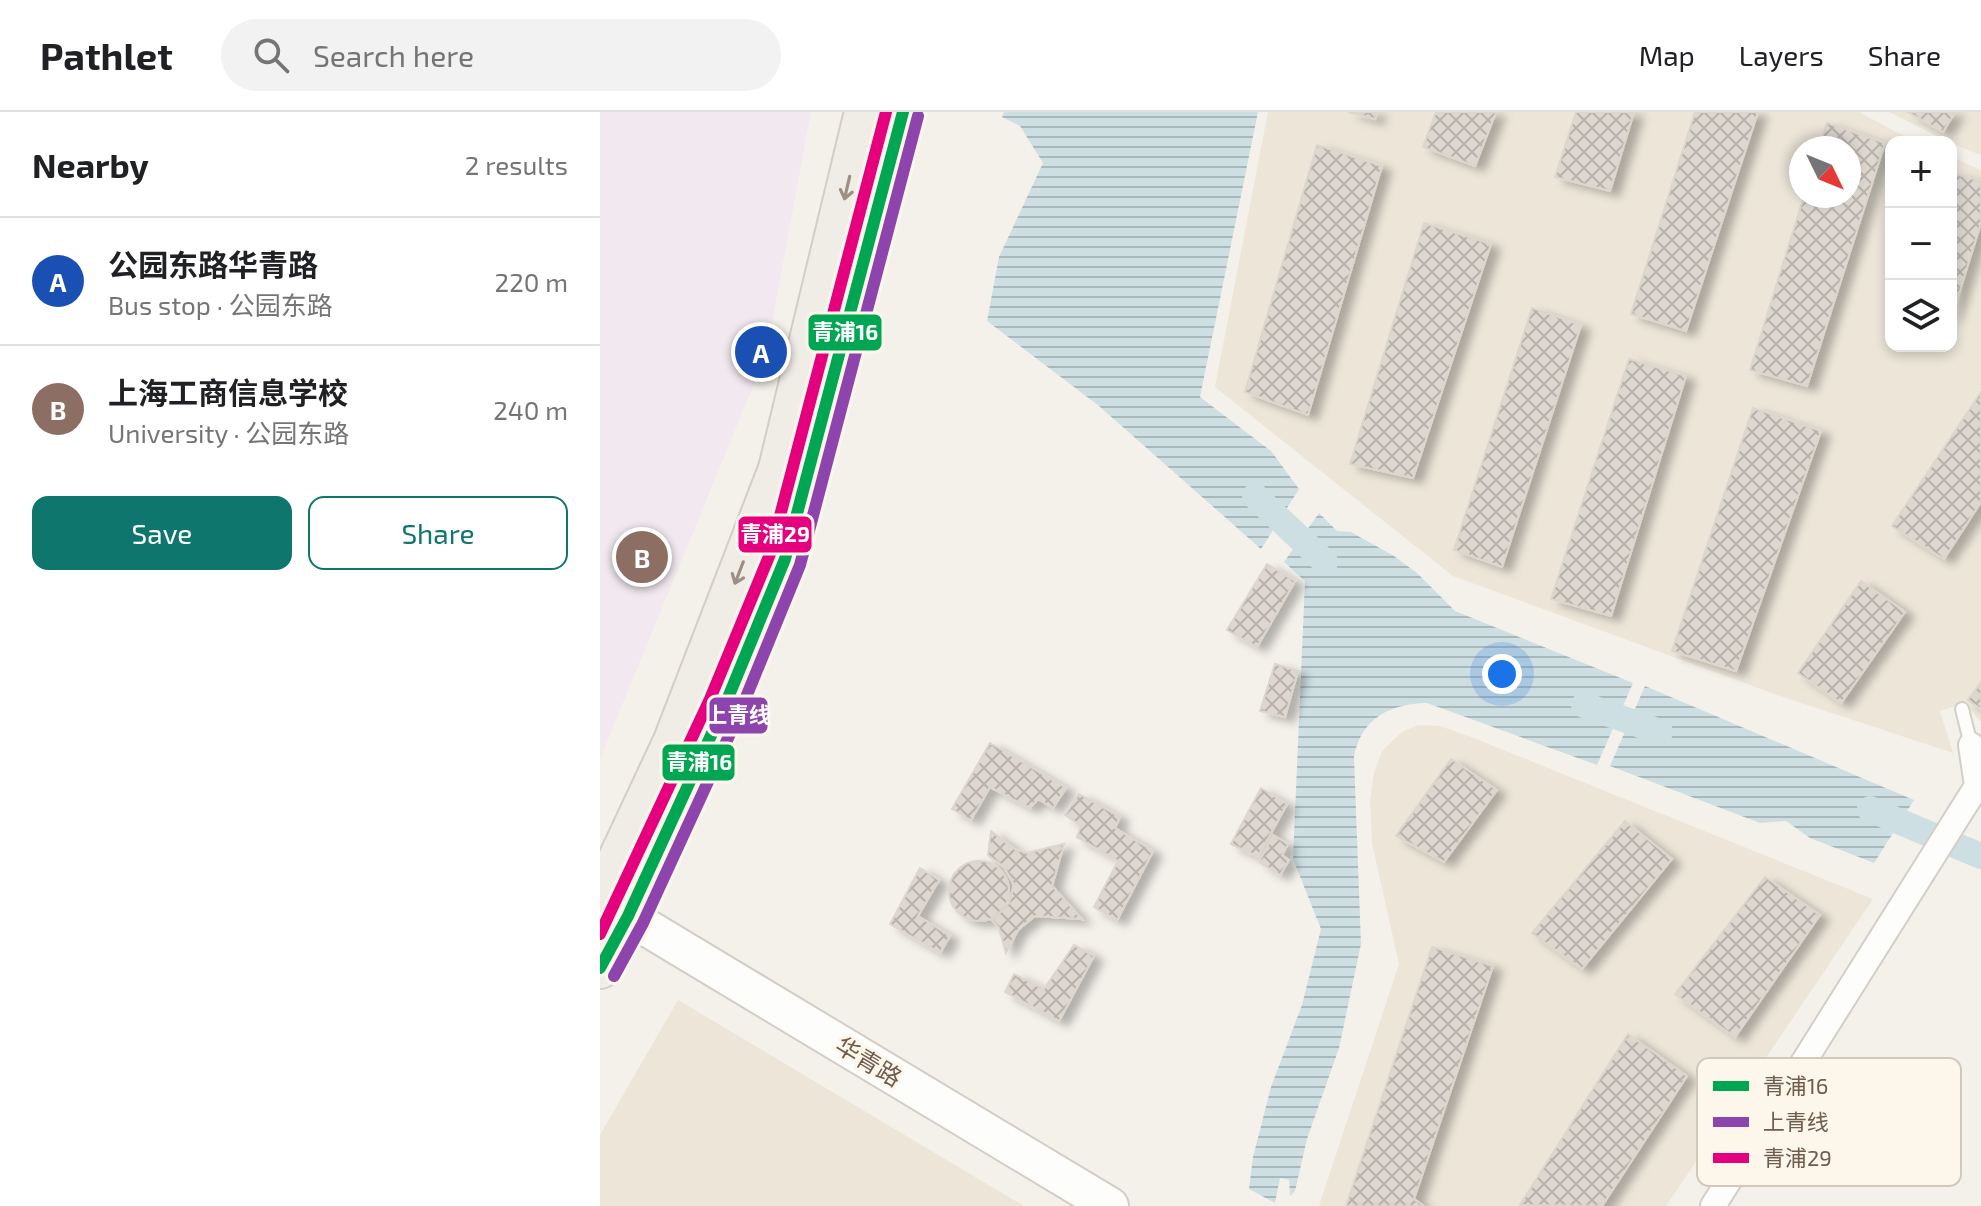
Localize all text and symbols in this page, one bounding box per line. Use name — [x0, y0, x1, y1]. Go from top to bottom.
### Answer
search box — [221, 19, 781, 91]
text: Pathlet — [40, 32, 173, 78]
icon: search — [249, 33, 293, 77]
text: Search here — [313, 37, 474, 73]
text: Map — [1639, 38, 1695, 72]
text: Layers — [1739, 38, 1824, 72]
text: Share — [1868, 38, 1941, 72]
north arrow — [1789, 136, 1861, 208]
map controls — [1885, 136, 1957, 352]
button: + — [1885, 136, 1957, 208]
text: Nearby — [32, 144, 149, 185]
text: 2 results — [465, 149, 568, 180]
one-way arrow — [839, 175, 854, 200]
button: − — [1885, 208, 1957, 280]
text: 公园东路华青路 — [108, 246, 318, 282]
text: A — [50, 266, 66, 297]
text: 220 m — [495, 266, 568, 297]
button: layers — [1885, 280, 1957, 352]
text: Bus stop · 公园东路 — [108, 289, 333, 320]
line badge: 青浦16 — [807, 313, 883, 352]
text: 青浦16 — [812, 318, 878, 344]
pin: A — [735, 322, 787, 382]
text: 上海工商信息学校 — [108, 374, 348, 410]
text: B — [50, 394, 66, 425]
text: 240 m — [493, 394, 568, 425]
text: University · 公园东路 — [108, 417, 349, 448]
button: Save — [32, 496, 292, 570]
button: Share — [308, 496, 568, 570]
line badge: 青浦29 — [737, 515, 813, 554]
text: 青浦29 — [740, 520, 810, 546]
pin: B — [616, 527, 668, 587]
one-way arrow — [731, 560, 745, 584]
your location — [1482, 654, 1522, 694]
line badge: 上青线 — [708, 696, 769, 735]
text: 上青线 — [705, 701, 771, 727]
line badge: 青浦16 — [661, 743, 736, 782]
text: 青浦16 — [666, 748, 732, 774]
street label: 华青路 — [831, 1030, 907, 1092]
legend — [1697, 1058, 1961, 1186]
text: 青浦16 — [1763, 1072, 1828, 1098]
text: 上青线 — [1763, 1108, 1829, 1134]
text: 青浦29 — [1763, 1144, 1832, 1170]

